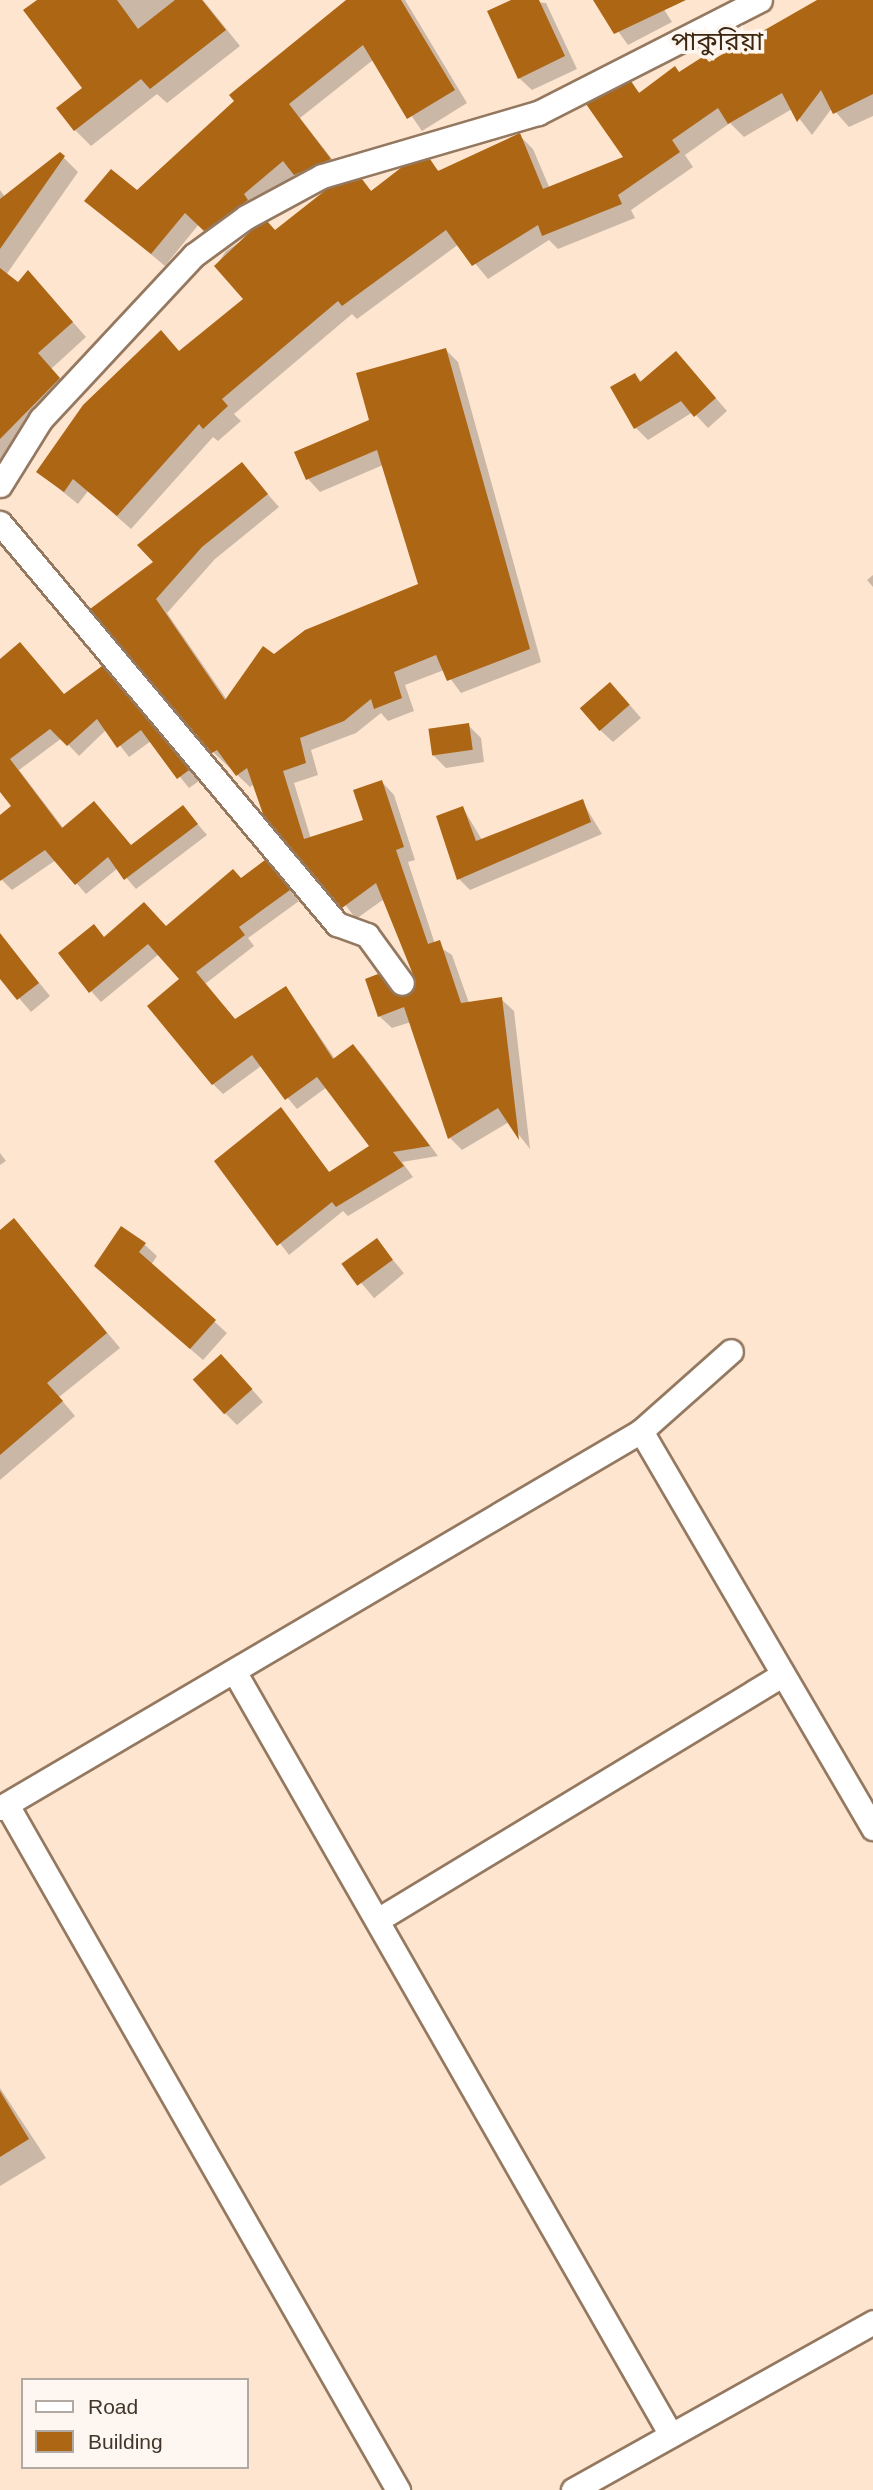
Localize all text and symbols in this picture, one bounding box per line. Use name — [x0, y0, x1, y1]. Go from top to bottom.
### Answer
district label: পাকুরিয়া — [671, 26, 763, 58]
legend — [21, 2378, 248, 2469]
text: Road — [88, 2395, 138, 2418]
text: Building — [88, 2430, 163, 2453]

